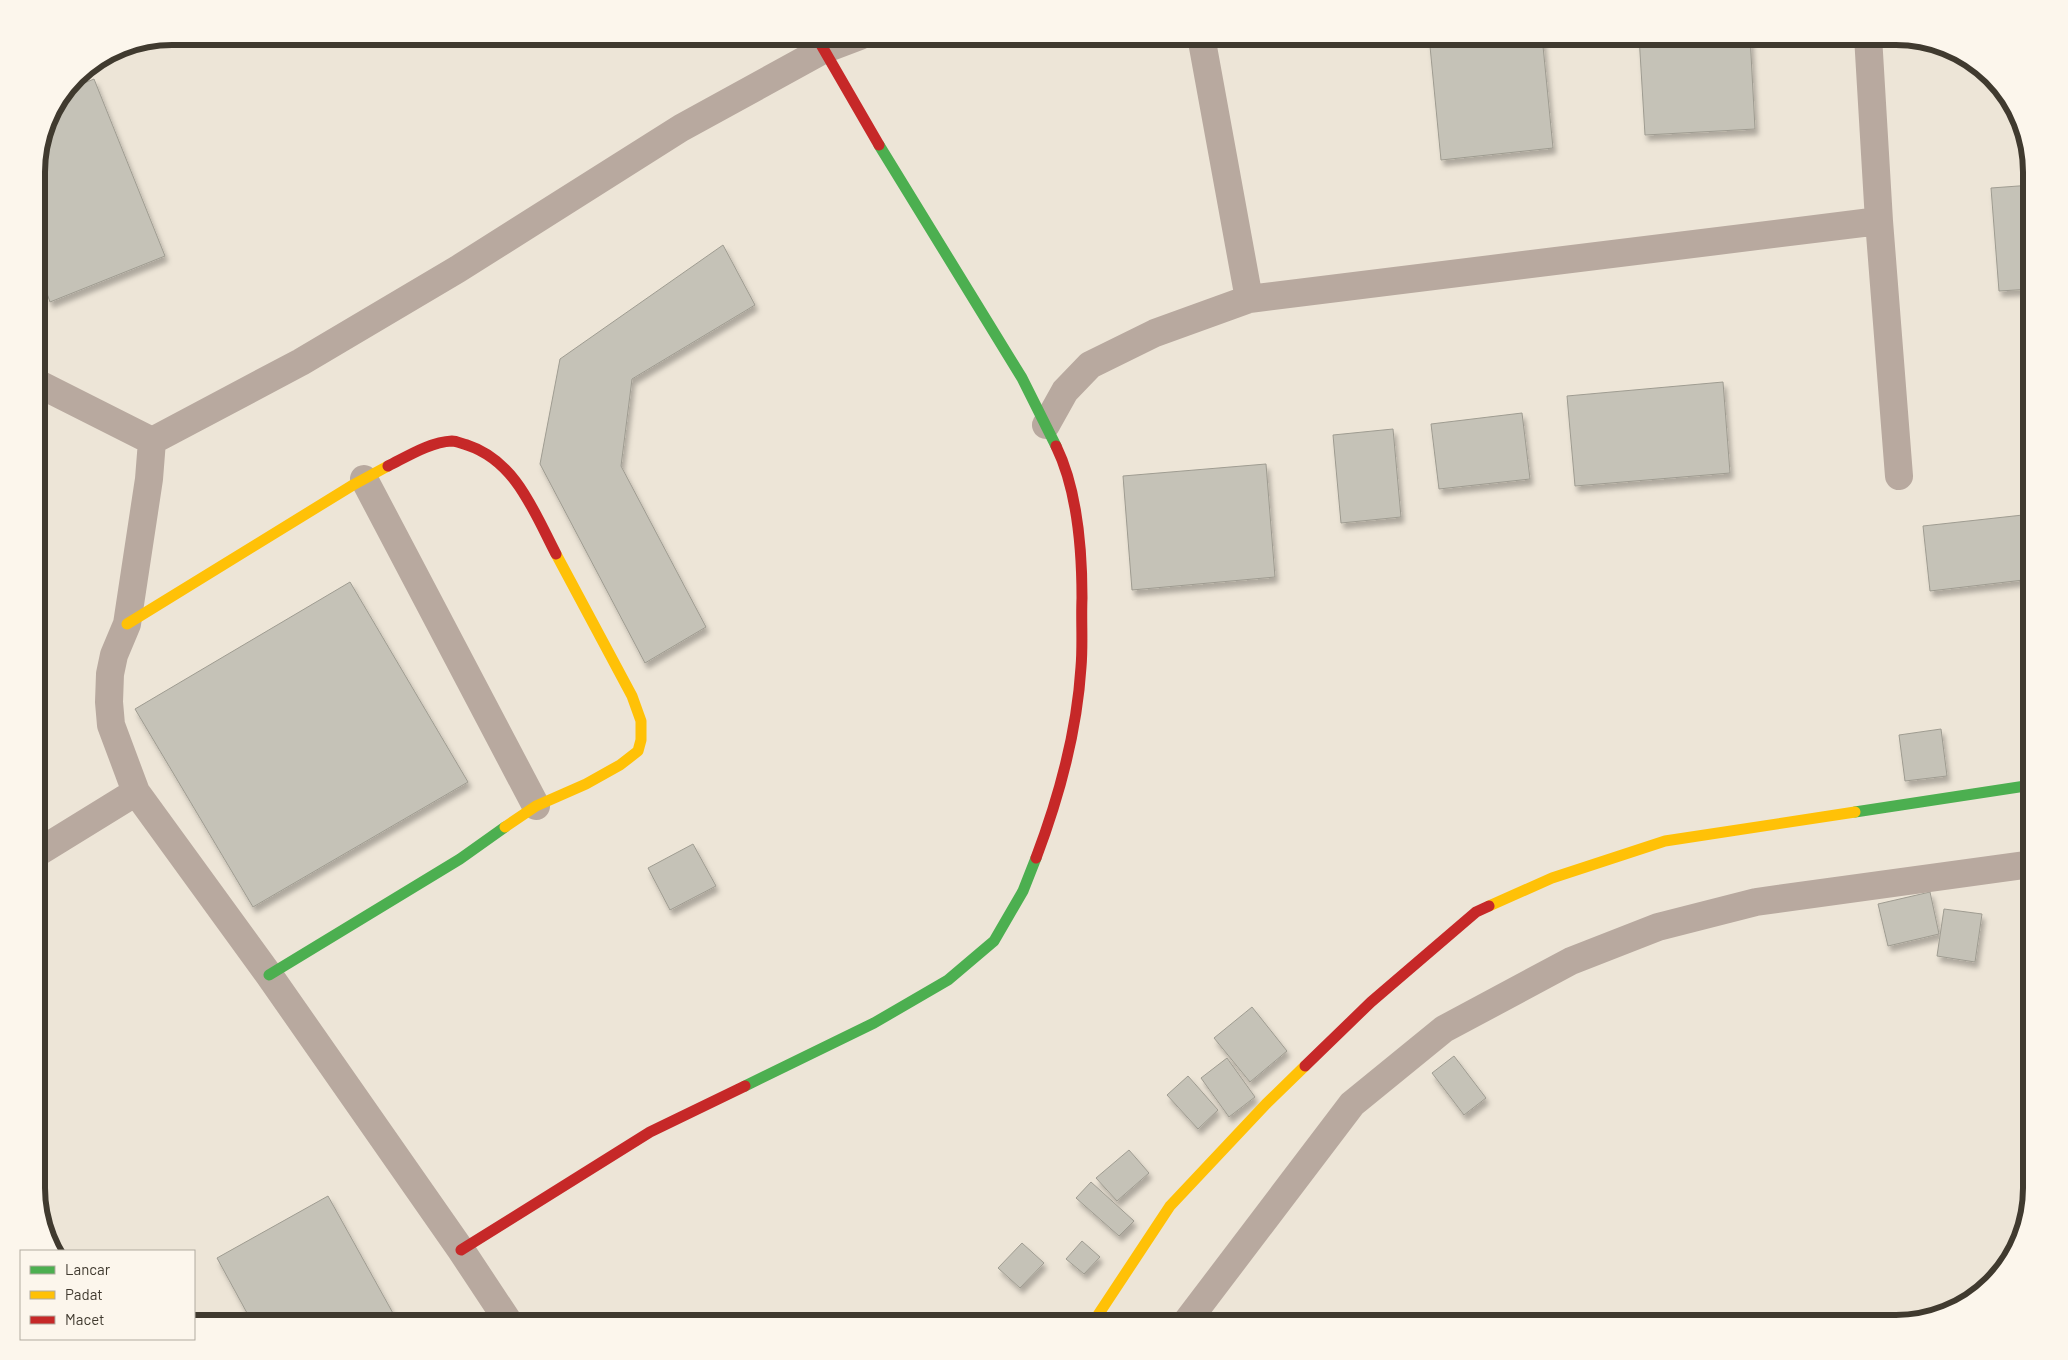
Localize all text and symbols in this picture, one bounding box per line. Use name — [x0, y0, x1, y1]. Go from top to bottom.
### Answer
legend — [20, 1250, 195, 1340]
text: Lancar — [65, 1260, 111, 1278]
text: Padat — [65, 1285, 103, 1303]
text: Macet — [65, 1310, 105, 1328]

